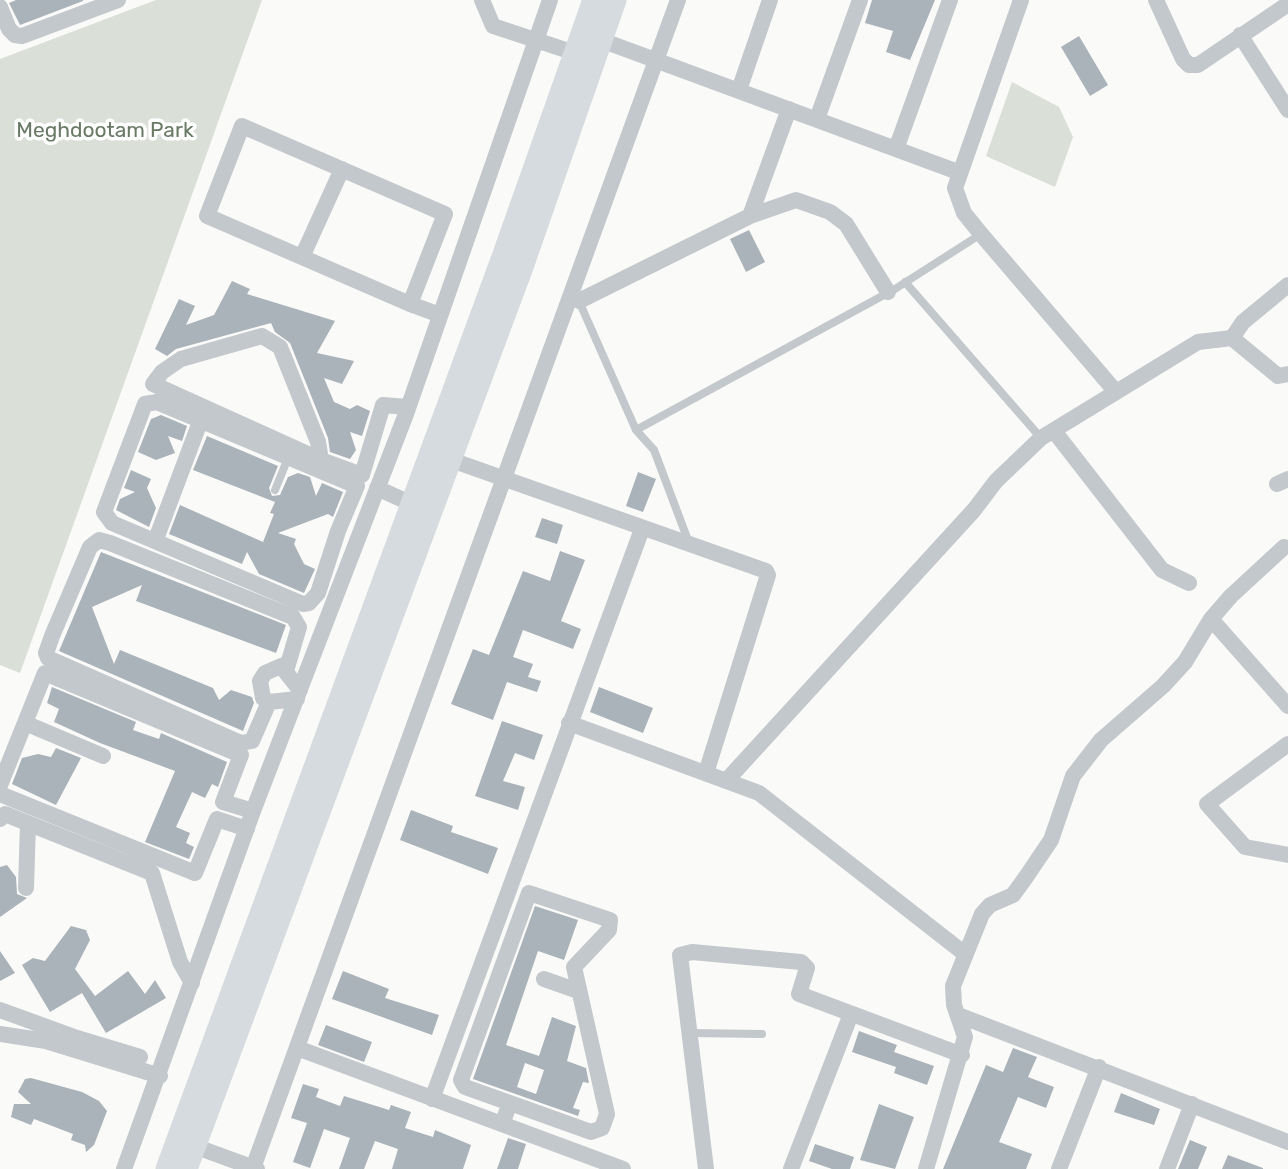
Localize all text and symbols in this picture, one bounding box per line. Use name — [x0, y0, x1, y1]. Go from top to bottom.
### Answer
park label: Meghdootam Park — [16, 118, 194, 144]

